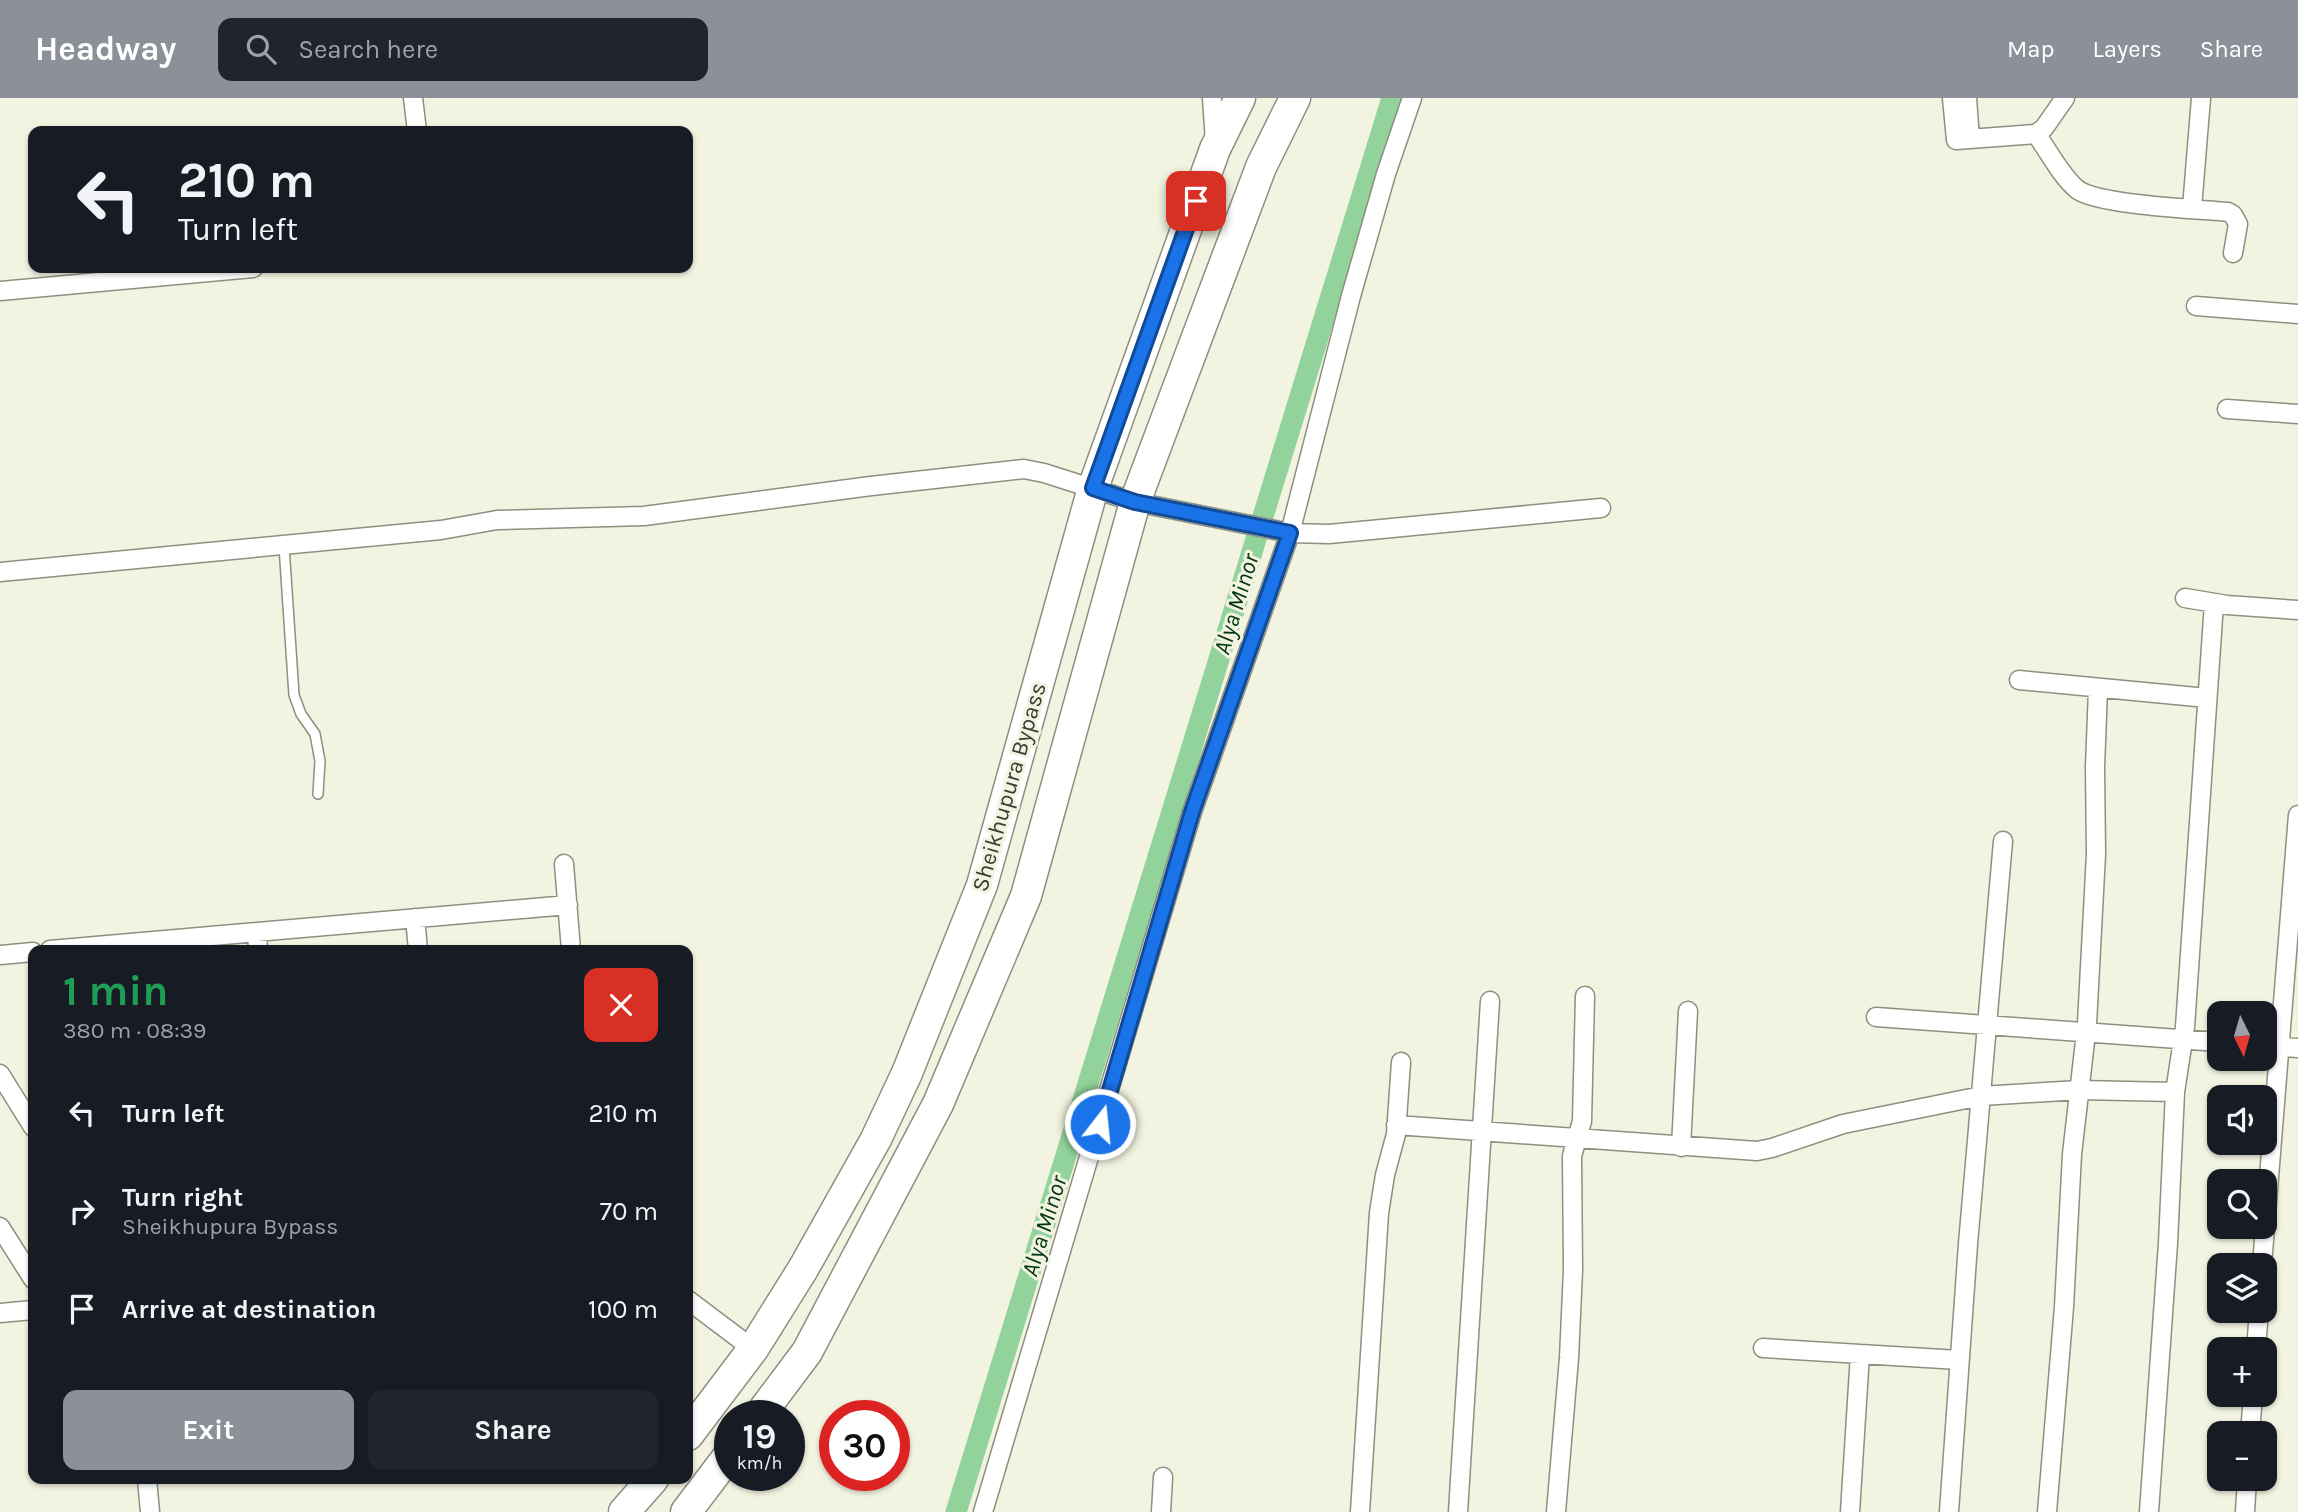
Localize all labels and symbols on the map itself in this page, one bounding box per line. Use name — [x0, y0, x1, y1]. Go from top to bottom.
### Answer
pin — [1166, 171, 1226, 231]
water label: Alya Minor — [1207, 549, 1265, 658]
street label: Sheikhupura Bypass — [966, 679, 1052, 895]
north arrow — [2207, 1001, 2277, 1071]
position arrow — [1063, 1087, 1137, 1161]
water label: Alya Minor — [1015, 1171, 1073, 1280]
speed limit sign: 30 — [819, 1400, 910, 1491]

